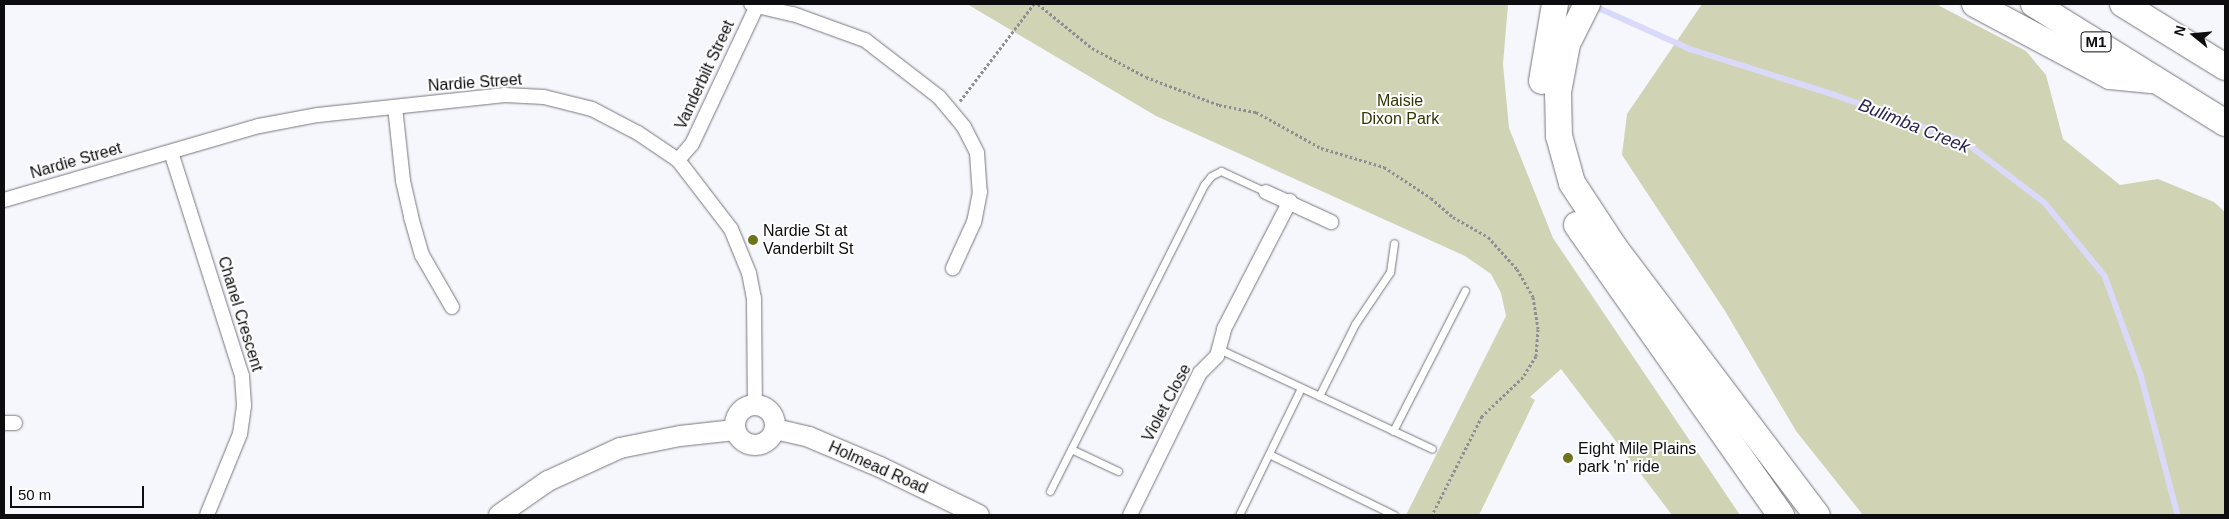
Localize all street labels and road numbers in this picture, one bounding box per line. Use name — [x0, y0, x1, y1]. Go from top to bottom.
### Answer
street label: Vanderbilt Street — [671, 17, 739, 133]
road number: M1 — [2080, 30, 2112, 54]
street label: Nardie Street — [427, 70, 523, 96]
street label: Nardie Street — [28, 139, 124, 183]
street label: Chanel Crescent — [213, 254, 267, 374]
street label: Violet Close — [1139, 361, 1195, 445]
street label: Holmead Road — [825, 438, 931, 498]

